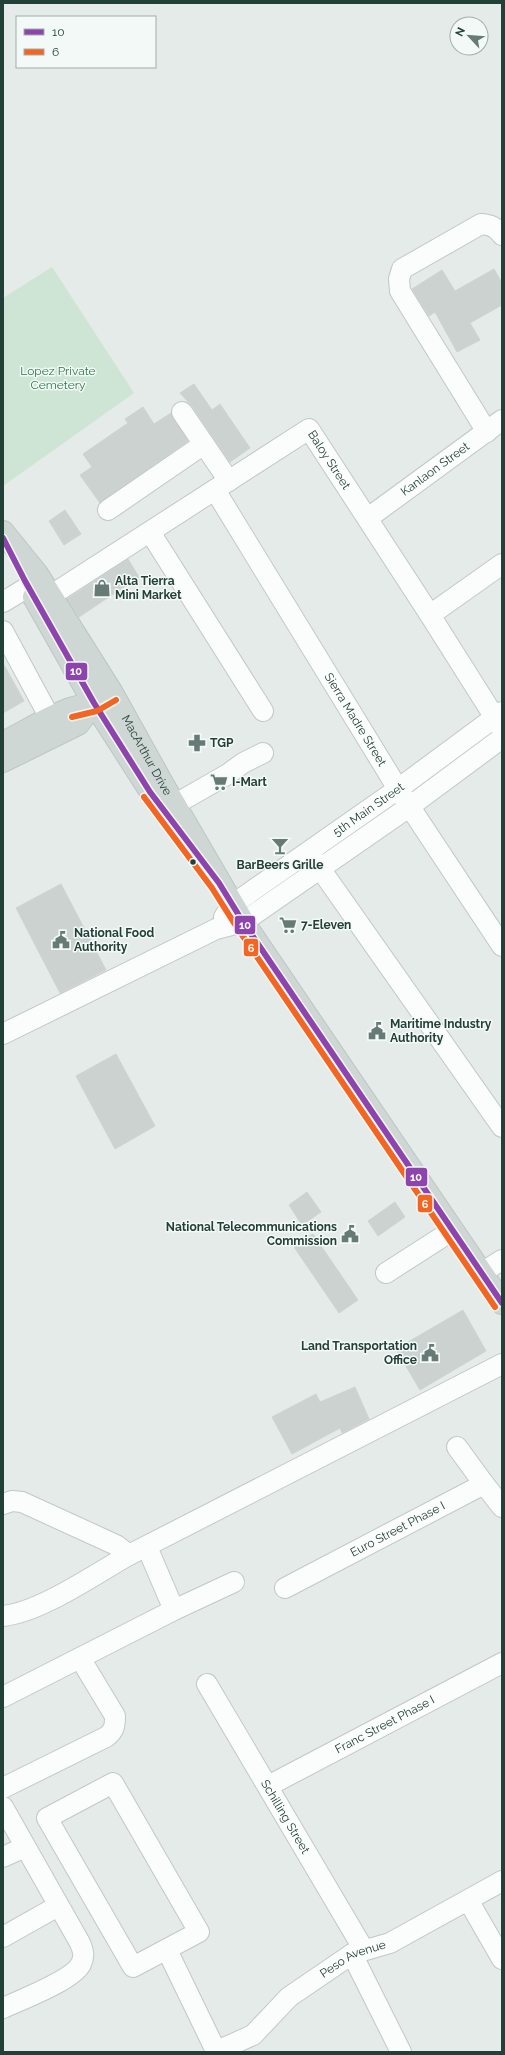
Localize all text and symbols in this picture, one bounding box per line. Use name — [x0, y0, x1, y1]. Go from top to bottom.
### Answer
legend — [16, 16, 156, 68]
north arrow — [449, 16, 489, 56]
text: 10 — [52, 25, 64, 39]
text: N — [453, 25, 468, 38]
text: 6 — [52, 45, 59, 59]
park label: Lopez Private Cemetery — [20, 364, 96, 392]
street label: Baloy Street — [305, 428, 353, 492]
street label: Kanlaon Street — [398, 439, 472, 499]
place label: Alta Tierra Mini Market — [115, 574, 182, 602]
shop icon: Alta Tierra Mini Market — [92, 578, 112, 598]
line badge: 10 — [65, 662, 88, 681]
text: 10 — [70, 665, 82, 678]
street label: Sierra Madre Street — [322, 670, 389, 769]
street label: MacArthur Drive — [119, 713, 175, 798]
pharmacy icon: TGP — [187, 733, 207, 753]
place label: TGP — [210, 736, 234, 750]
supermarket icon: I-Mart — [209, 772, 229, 792]
place label: I-Mart — [232, 775, 267, 789]
street label: 5th Main Street — [330, 780, 407, 839]
bar icon: BarBeers Grille — [270, 836, 290, 856]
unlabelled marker — [188, 857, 198, 867]
place label: BarBeers Grille — [237, 858, 323, 872]
line badge: 10 — [234, 915, 256, 935]
supermarket icon: 7-Eleven — [278, 915, 298, 935]
place label: 7-Eleven — [301, 918, 351, 932]
text: 10 — [239, 919, 251, 932]
place label: National Food Authority — [74, 926, 154, 954]
public building icon: National Food Authority — [51, 930, 71, 950]
line badge: 6 — [243, 938, 259, 957]
text: 6 — [248, 942, 255, 955]
place label: Maritime Industry Authority — [390, 1017, 492, 1045]
public building icon: Maritime Industry Authority — [367, 1021, 387, 1041]
line badge: 10 — [405, 1167, 428, 1187]
text: 10 — [410, 1171, 422, 1184]
line badge: 6 — [417, 1194, 433, 1213]
text: 6 — [422, 1198, 429, 1211]
place label: National Telecommunications Commission — [166, 1220, 337, 1248]
public building icon: National Telecommunications Commission — [340, 1224, 360, 1244]
place label: Land Transportation Office — [301, 1339, 417, 1367]
public building icon: Land Transportation Office — [420, 1343, 440, 1363]
street label: Euro Street Phase I — [348, 1499, 447, 1560]
street label: Franc Street Phase I — [333, 1693, 437, 1756]
street label: Schilling Street — [258, 1777, 313, 1856]
street label: Peso Avenue — [317, 1938, 387, 1981]

